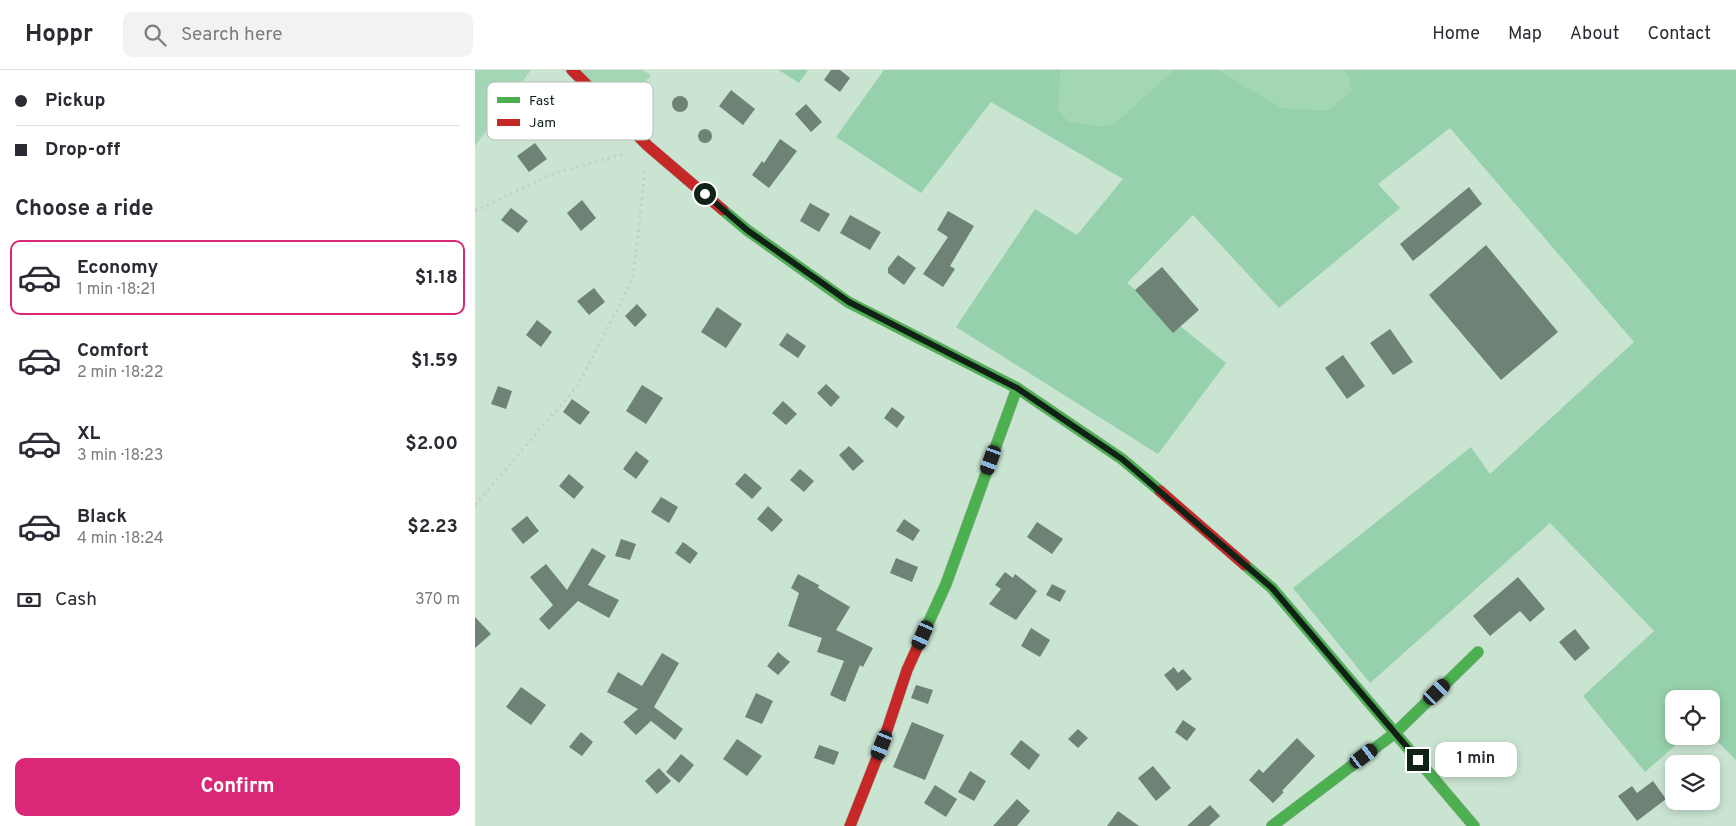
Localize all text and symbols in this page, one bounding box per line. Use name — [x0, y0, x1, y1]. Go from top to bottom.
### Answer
search box — [123, 12, 473, 57]
text: Hoppr — [25, 20, 93, 50]
icon: search — [141, 21, 169, 49]
text: Search here — [181, 23, 283, 47]
text: Home — [1432, 23, 1480, 46]
text: Map — [1508, 23, 1542, 46]
text: About — [1570, 23, 1619, 46]
text: Contact — [1647, 23, 1711, 46]
legend — [487, 82, 653, 140]
text: Pickup — [45, 89, 105, 113]
text: Fast — [529, 93, 555, 110]
text: Jam — [529, 115, 556, 132]
text: Drop-off — [45, 138, 120, 162]
route start — [694, 183, 716, 205]
text: Choose a ride — [15, 196, 153, 223]
icon: car — [17, 255, 62, 300]
text: Economy — [77, 256, 158, 280]
text: $1.18 — [415, 266, 458, 290]
text: 1 min · 18:21 — [77, 280, 156, 300]
icon: car — [17, 338, 62, 383]
text: Comfort — [77, 339, 149, 363]
text: $1.59 — [411, 349, 458, 373]
text: 2 min · 18:22 — [77, 363, 164, 383]
icon: car — [17, 421, 62, 466]
text: XL — [77, 422, 100, 446]
text: $2.00 — [405, 432, 458, 456]
car — [978, 443, 1003, 477]
text: 3 min · 18:23 — [77, 446, 163, 466]
icon: car — [17, 504, 62, 549]
text: Black — [77, 505, 127, 529]
text: $2.23 — [407, 515, 458, 539]
text: 4 min · 18:24 — [77, 529, 164, 549]
icon: cash — [15, 586, 43, 614]
text: Cash — [55, 588, 97, 612]
text: 370 m — [415, 590, 460, 610]
car — [910, 618, 935, 652]
car — [1421, 676, 1453, 708]
map controls — [1665, 690, 1720, 810]
button: locate — [1665, 690, 1720, 745]
car — [869, 728, 894, 762]
car — [1347, 741, 1380, 771]
callout: 1 min — [1435, 742, 1518, 778]
route end — [1407, 749, 1429, 771]
text: 1 min — [1457, 749, 1495, 769]
button: layers — [1665, 755, 1720, 810]
button: Confirm — [15, 758, 460, 816]

